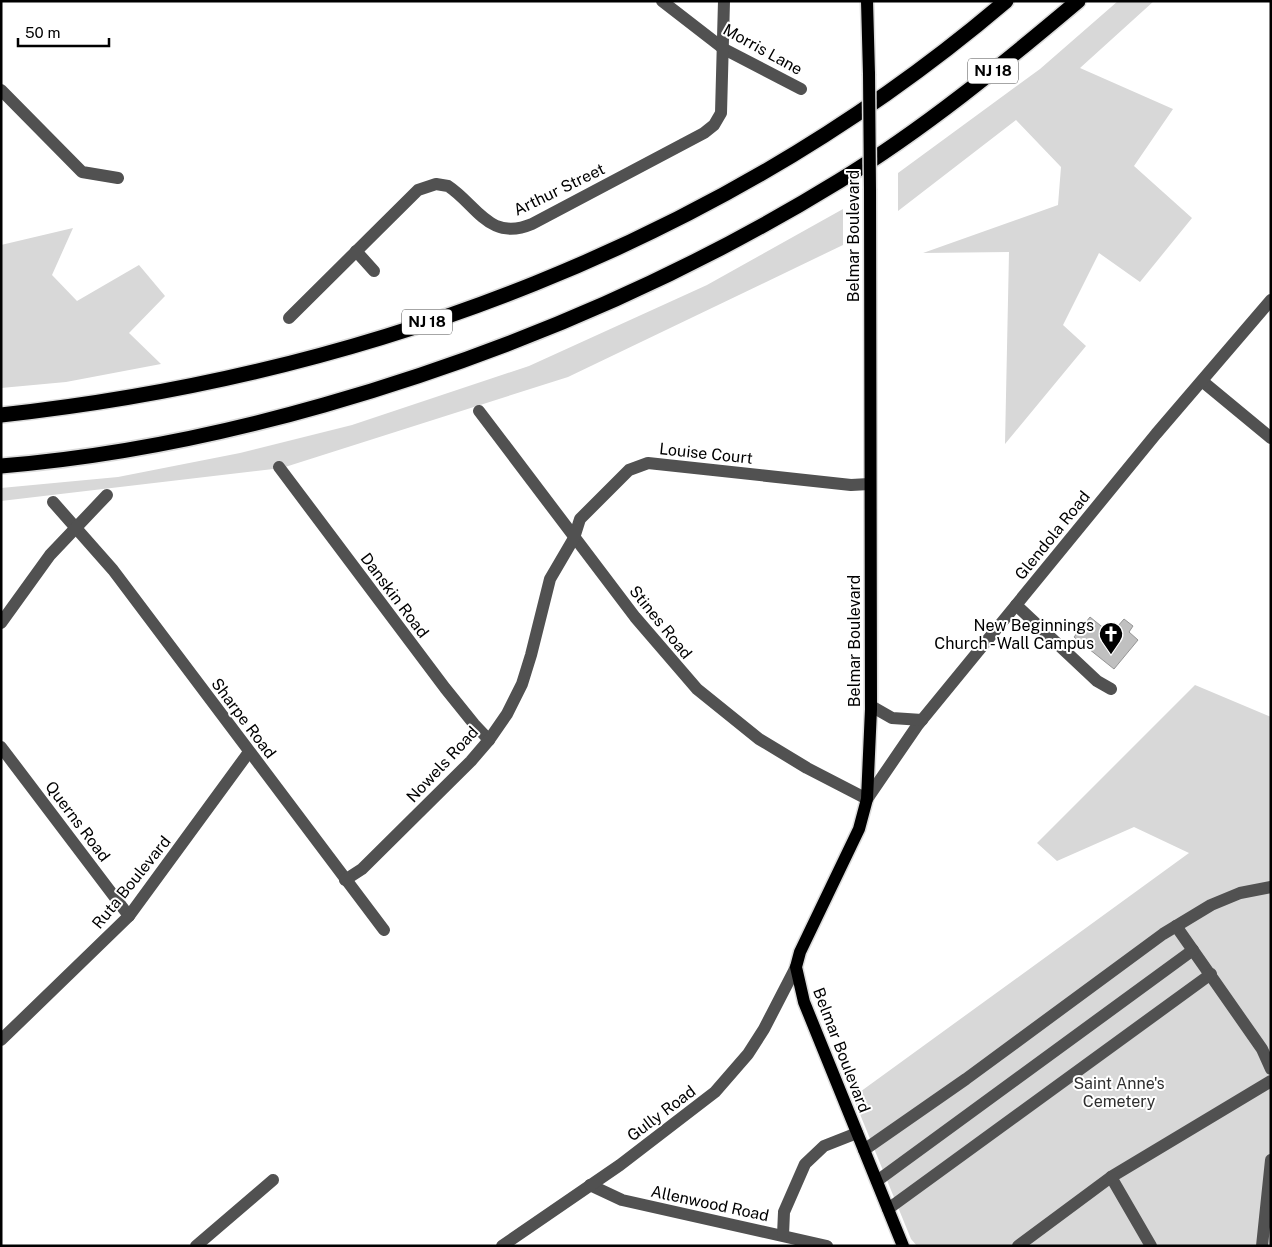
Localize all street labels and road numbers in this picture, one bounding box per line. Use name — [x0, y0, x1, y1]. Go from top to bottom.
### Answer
street label: Morris Lane — [720, 20, 806, 79]
road number: NJ 18 — [968, 58, 1018, 84]
street label: Arthur Street — [511, 159, 608, 220]
street label: Belmar Boulevard — [844, 170, 863, 302]
road number: NJ 18 — [402, 310, 452, 334]
street label: Louise Court — [658, 439, 754, 468]
street label: Glendola Road — [1011, 487, 1094, 583]
street label: Danskin Road — [357, 549, 433, 641]
street label: Belmar Boulevard — [845, 575, 864, 707]
street label: Stines Road — [625, 582, 696, 663]
street label: Sharpe Road — [207, 675, 280, 762]
street label: Nowels Road — [402, 722, 482, 806]
street label: Querns Road — [41, 777, 114, 865]
street label: Ruta Boulevard — [88, 832, 175, 933]
street label: Belmar Boulevard — [809, 985, 874, 1115]
street label: Gully Road — [623, 1082, 699, 1145]
street label: Allenwood Road — [649, 1182, 771, 1225]

